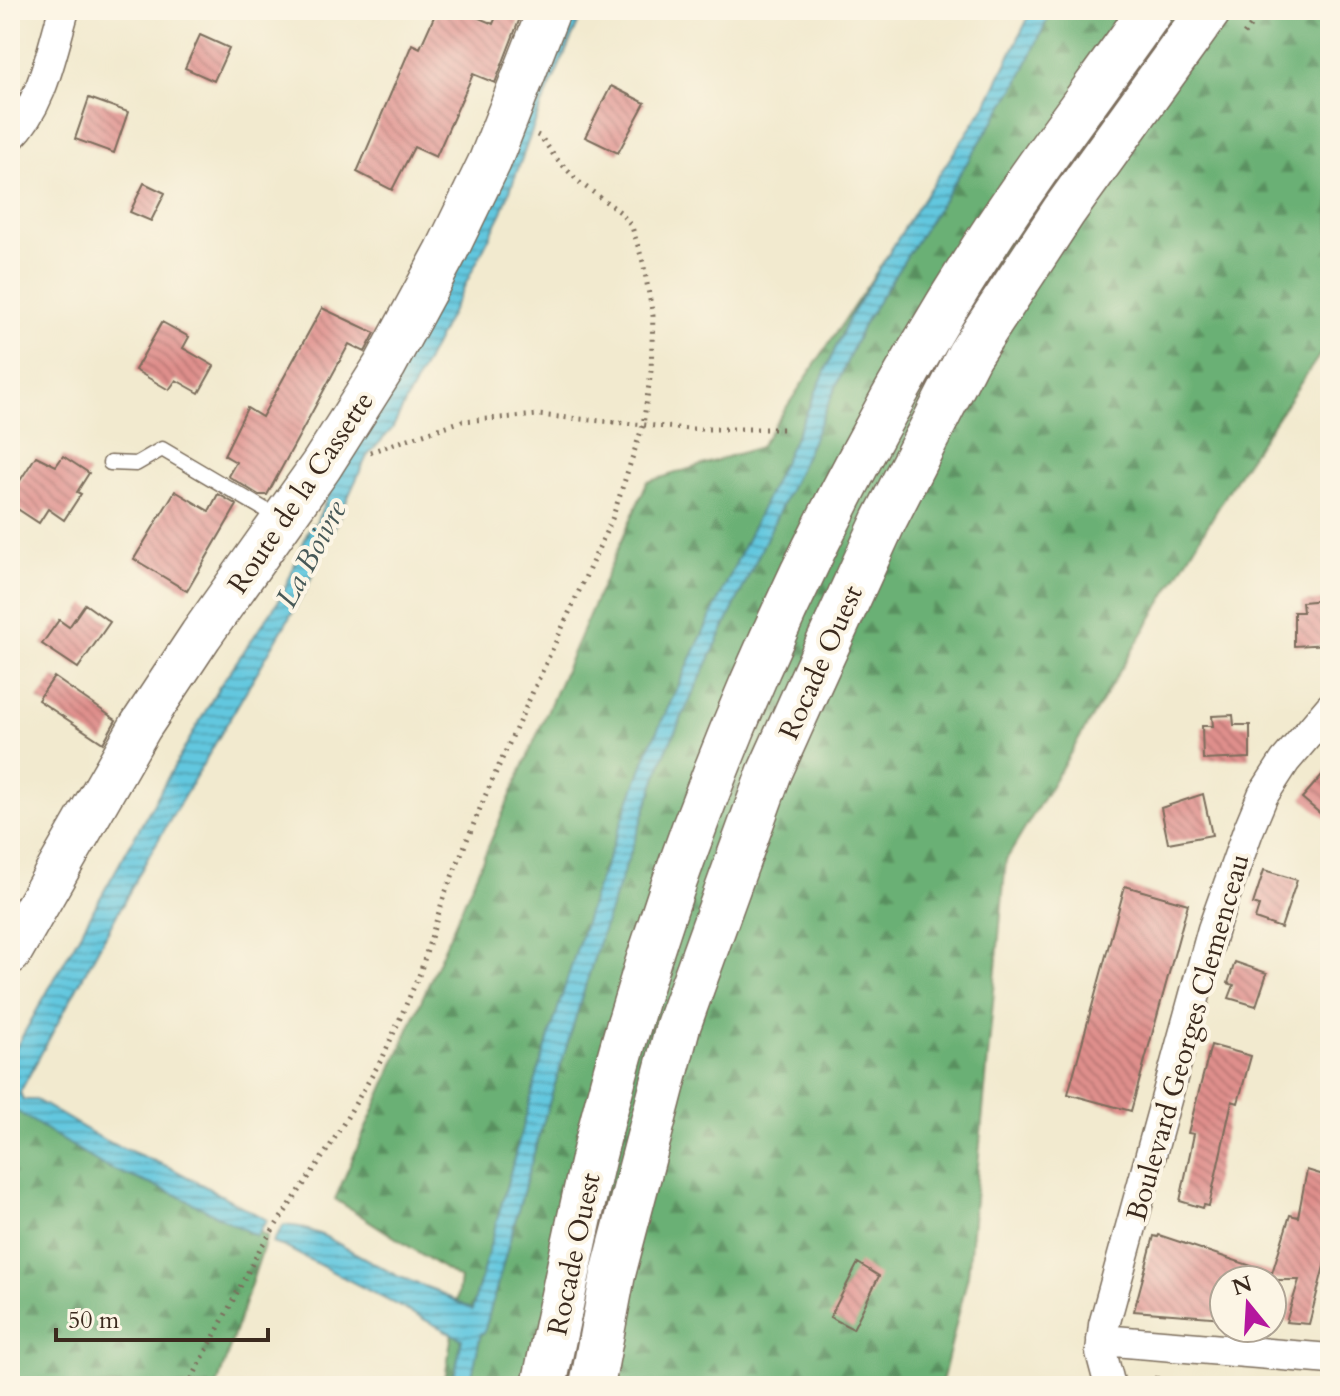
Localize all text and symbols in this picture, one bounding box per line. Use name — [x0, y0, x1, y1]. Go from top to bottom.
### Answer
street label: Route de la Cassette — [219, 384, 383, 601]
water label: La Boivre — [266, 493, 357, 615]
street label: Rocade Ouest — [770, 579, 872, 746]
street label: Boulevard Georges Clemenceau — [1117, 849, 1259, 1225]
street label: Rocade Ouest — [538, 1169, 610, 1339]
north arrow — [1208, 1264, 1288, 1344]
text: N — [1228, 1269, 1256, 1303]
scale bar — [56, 1292, 268, 1342]
text: 50 m — [68, 1304, 120, 1337]

